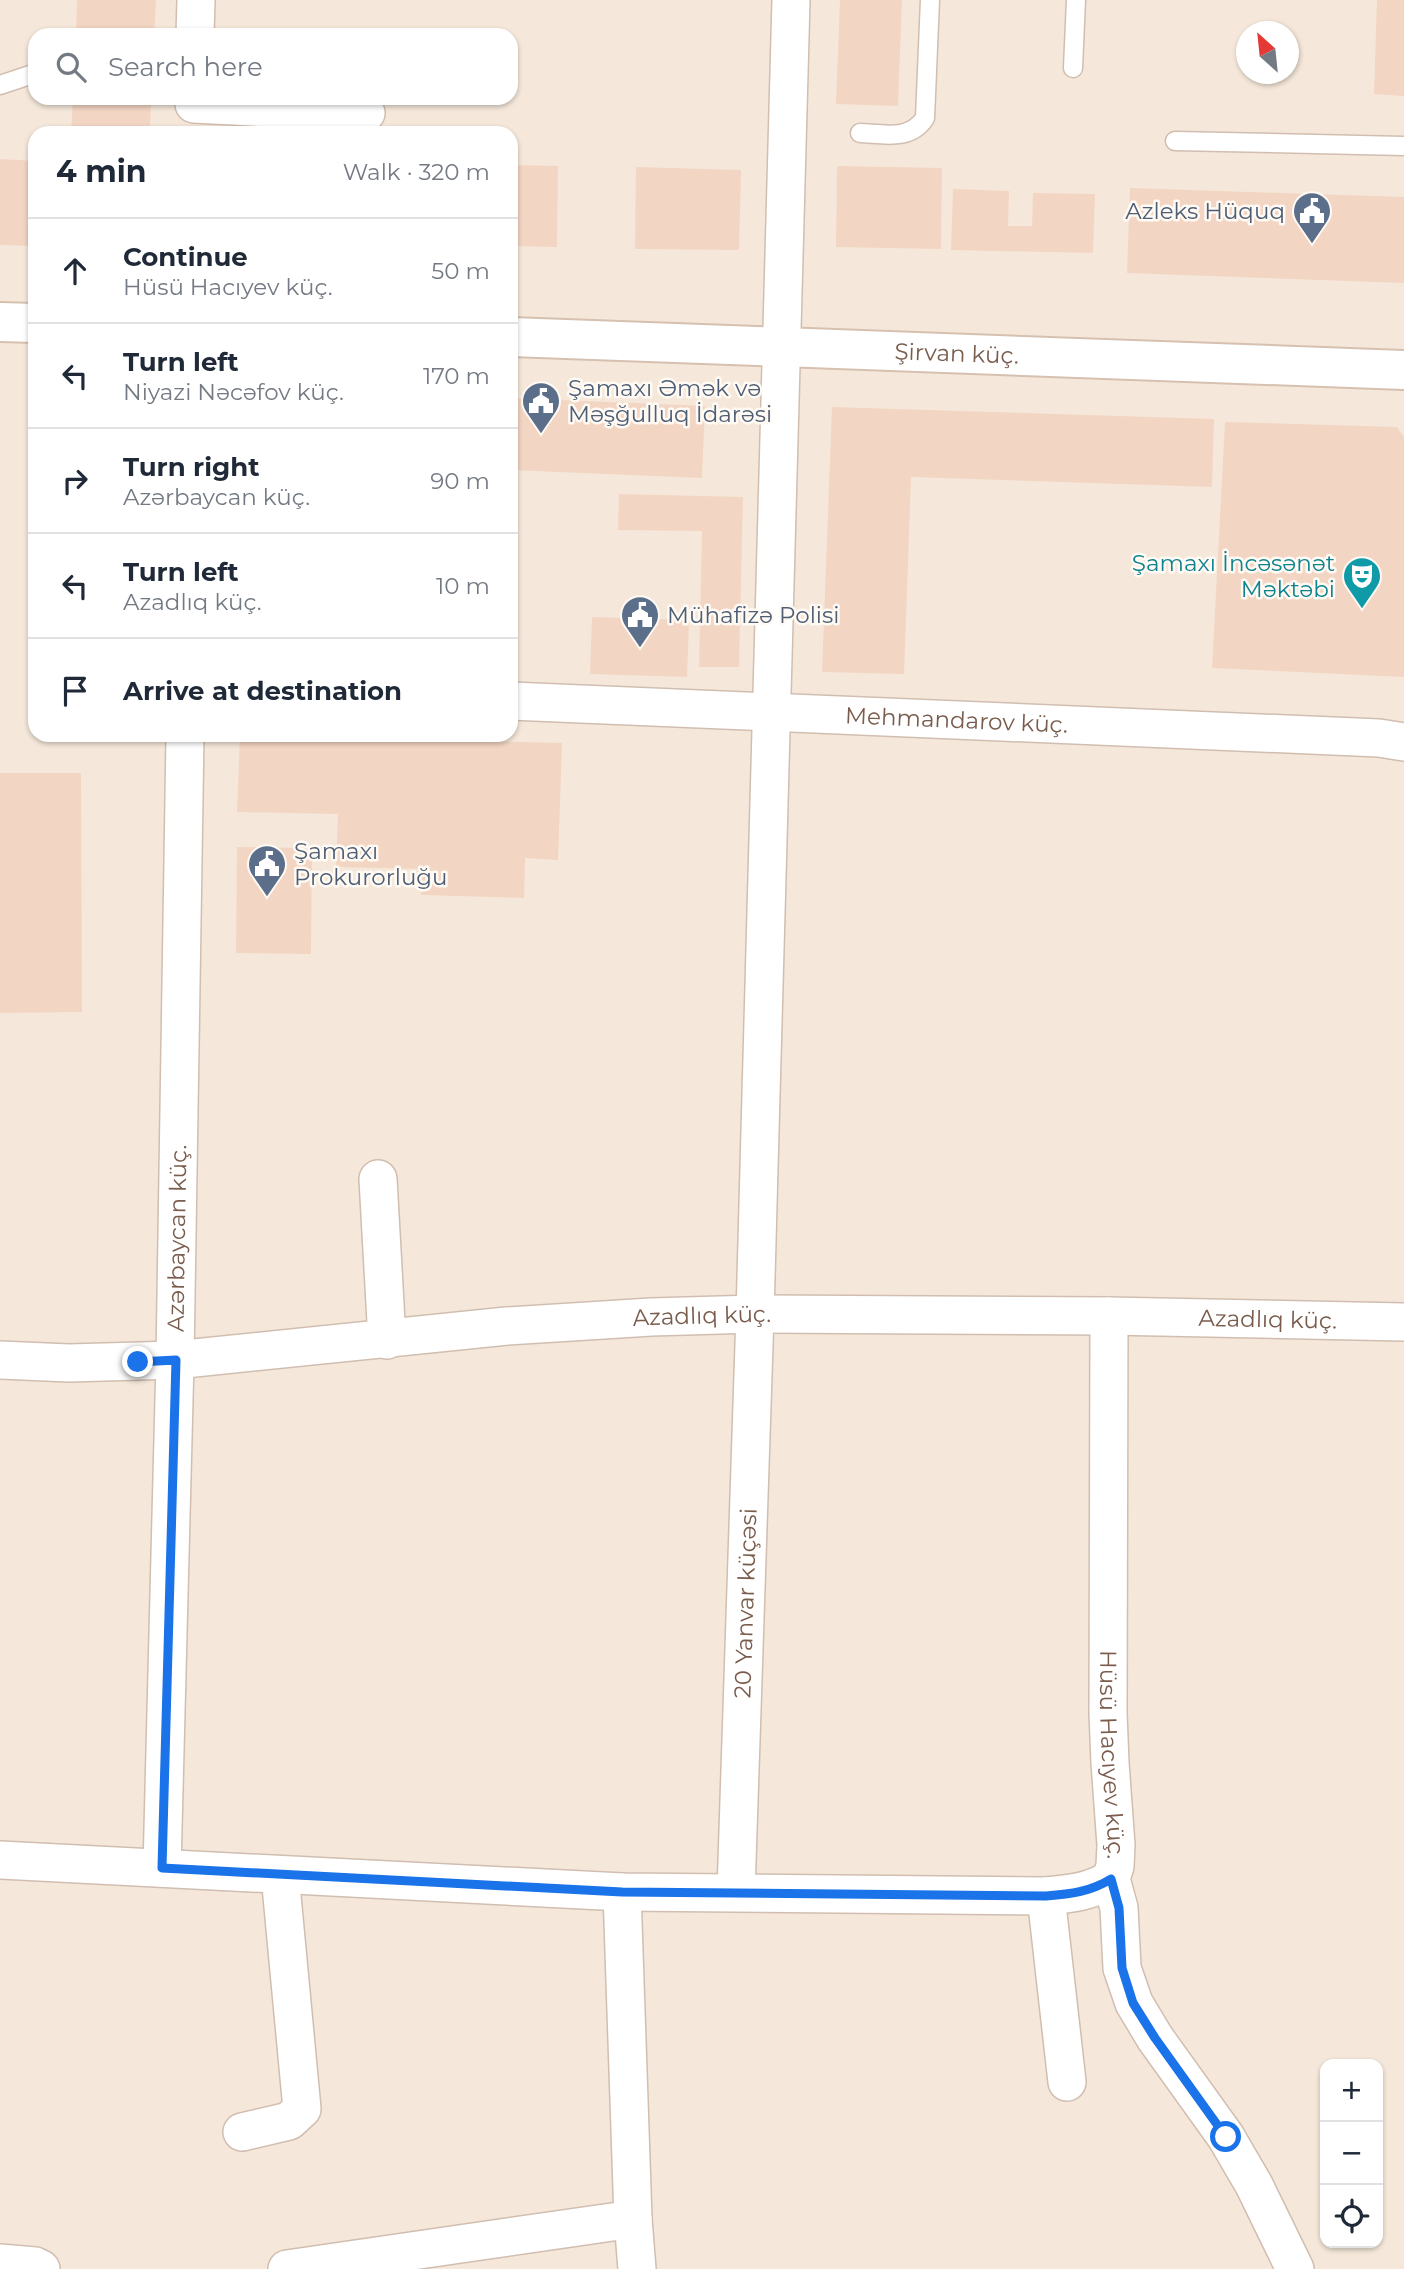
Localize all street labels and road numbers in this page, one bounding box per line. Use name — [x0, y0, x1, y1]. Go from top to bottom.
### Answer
street label: Şirvan küç. — [894, 337, 1019, 370]
street label: Mehmandarov küç. — [845, 701, 1069, 739]
street label: Azərbaycan küç. — [161, 1144, 192, 1332]
street label: Azadlıq küç. — [632, 1300, 771, 1332]
street label: Azadlıq küç. — [1198, 1304, 1337, 1335]
street label: 20 Yanvar küçəsi — [728, 1508, 763, 1699]
street label: Hüsü Hacıyev küç. — [1094, 1650, 1130, 1860]

